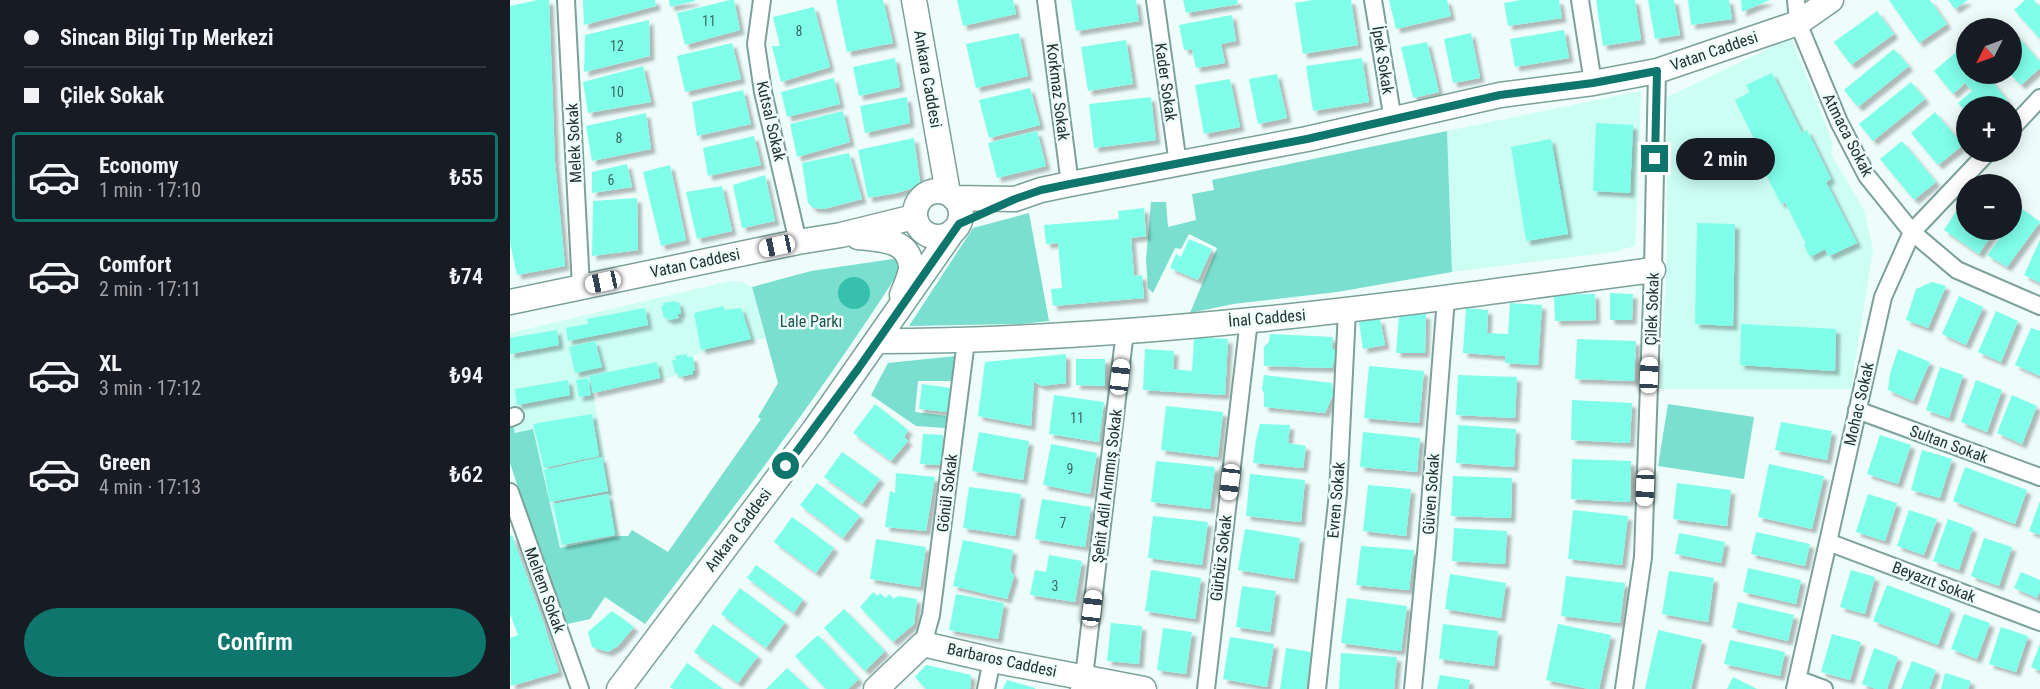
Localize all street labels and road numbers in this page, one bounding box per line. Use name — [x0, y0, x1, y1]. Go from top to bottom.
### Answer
street label: İpek Sokak — [1368, 25, 1398, 96]
street label: Vatan Caddesi — [1668, 27, 1760, 75]
street label: Ankara Caddesi — [910, 29, 946, 129]
street label: Korkmaz Sokak — [1043, 42, 1073, 142]
street label: Kader Sokak — [1151, 42, 1181, 123]
street label: Kutsal Sokak — [753, 79, 790, 164]
street label: Atmaca Sokak — [1819, 90, 1877, 180]
street label: Melek Sokak — [562, 102, 586, 183]
street label: Vatan Caddesi — [648, 244, 742, 282]
street label: Çilek Sokak — [1641, 271, 1663, 346]
street label: İnal Caddesi — [1227, 305, 1307, 331]
street label: Mohac Sokak — [1840, 360, 1878, 448]
street label: Şehit Adil Arınmış Sokak — [1088, 407, 1126, 564]
street label: Sultan Sokak — [1907, 421, 1991, 467]
street label: Gönül Sokak — [933, 452, 961, 533]
street label: Güven Sokak — [1419, 452, 1443, 535]
street label: Evren Sokak — [1323, 460, 1349, 539]
street label: Ankara Caddesi — [701, 485, 775, 575]
street label: Gürbüz Sokak — [1206, 513, 1236, 602]
street label: Meltem Sokak — [521, 545, 570, 636]
street label: Beyazıt Sokak — [1890, 557, 1979, 607]
street label: Barbaros Caddesi — [945, 639, 1059, 681]

